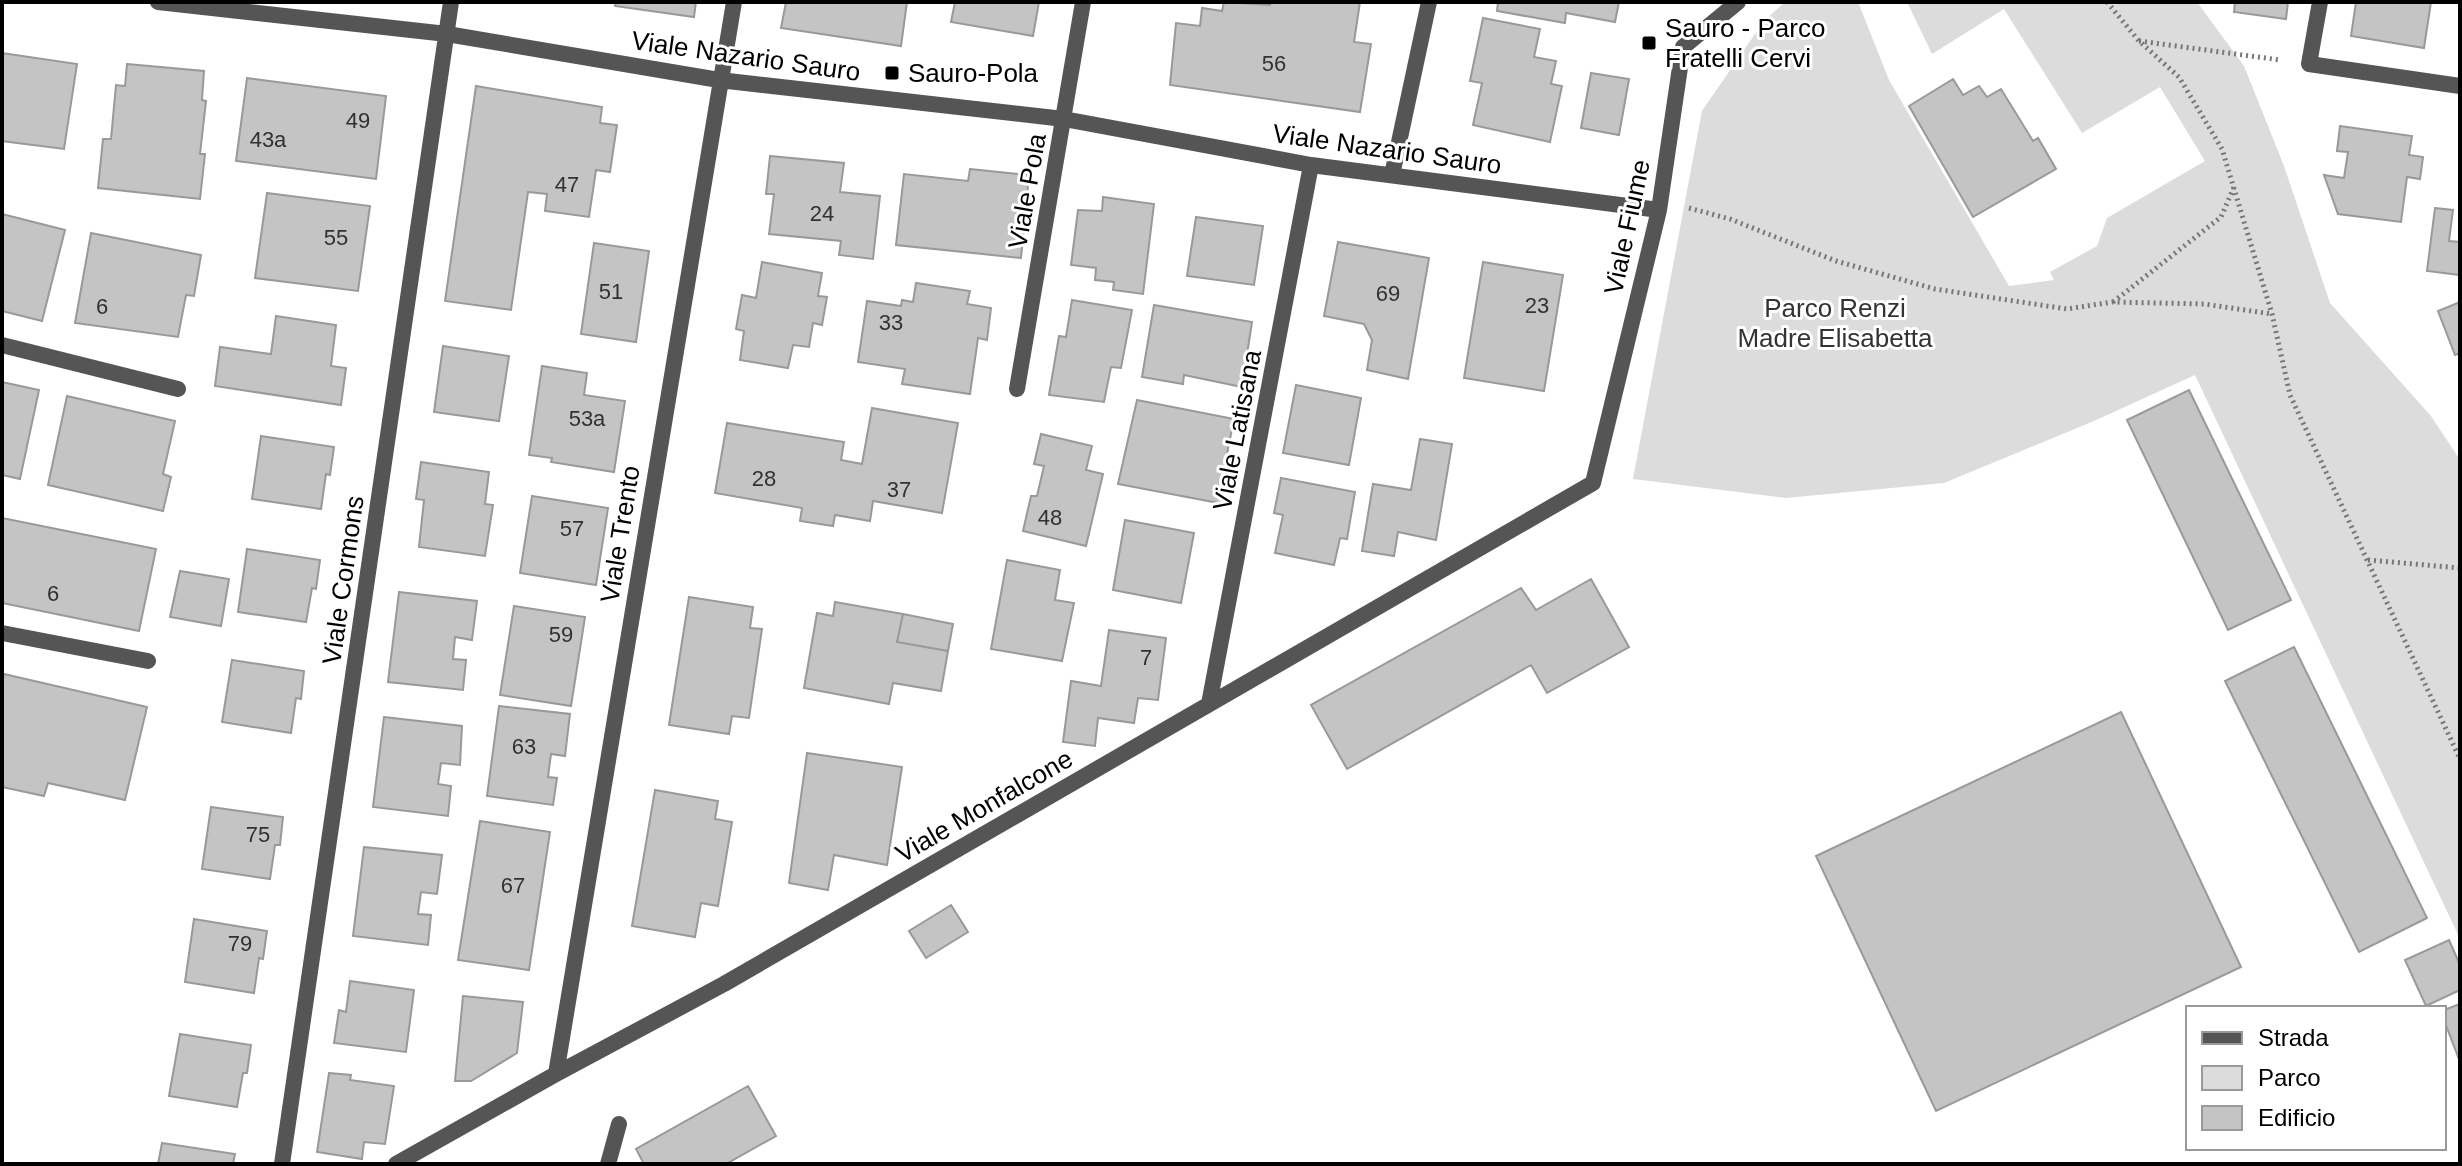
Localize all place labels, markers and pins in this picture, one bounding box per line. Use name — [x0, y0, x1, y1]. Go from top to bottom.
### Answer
place label: Sauro - Parco Fratelli Cervi — [1665, 13, 1825, 73]
marker: Sauro - Parco Fratelli Cervi — [1640, 34, 1658, 52]
place label: Sauro-Pola — [908, 58, 1039, 88]
marker: Sauro-Pola — [883, 64, 901, 82]

